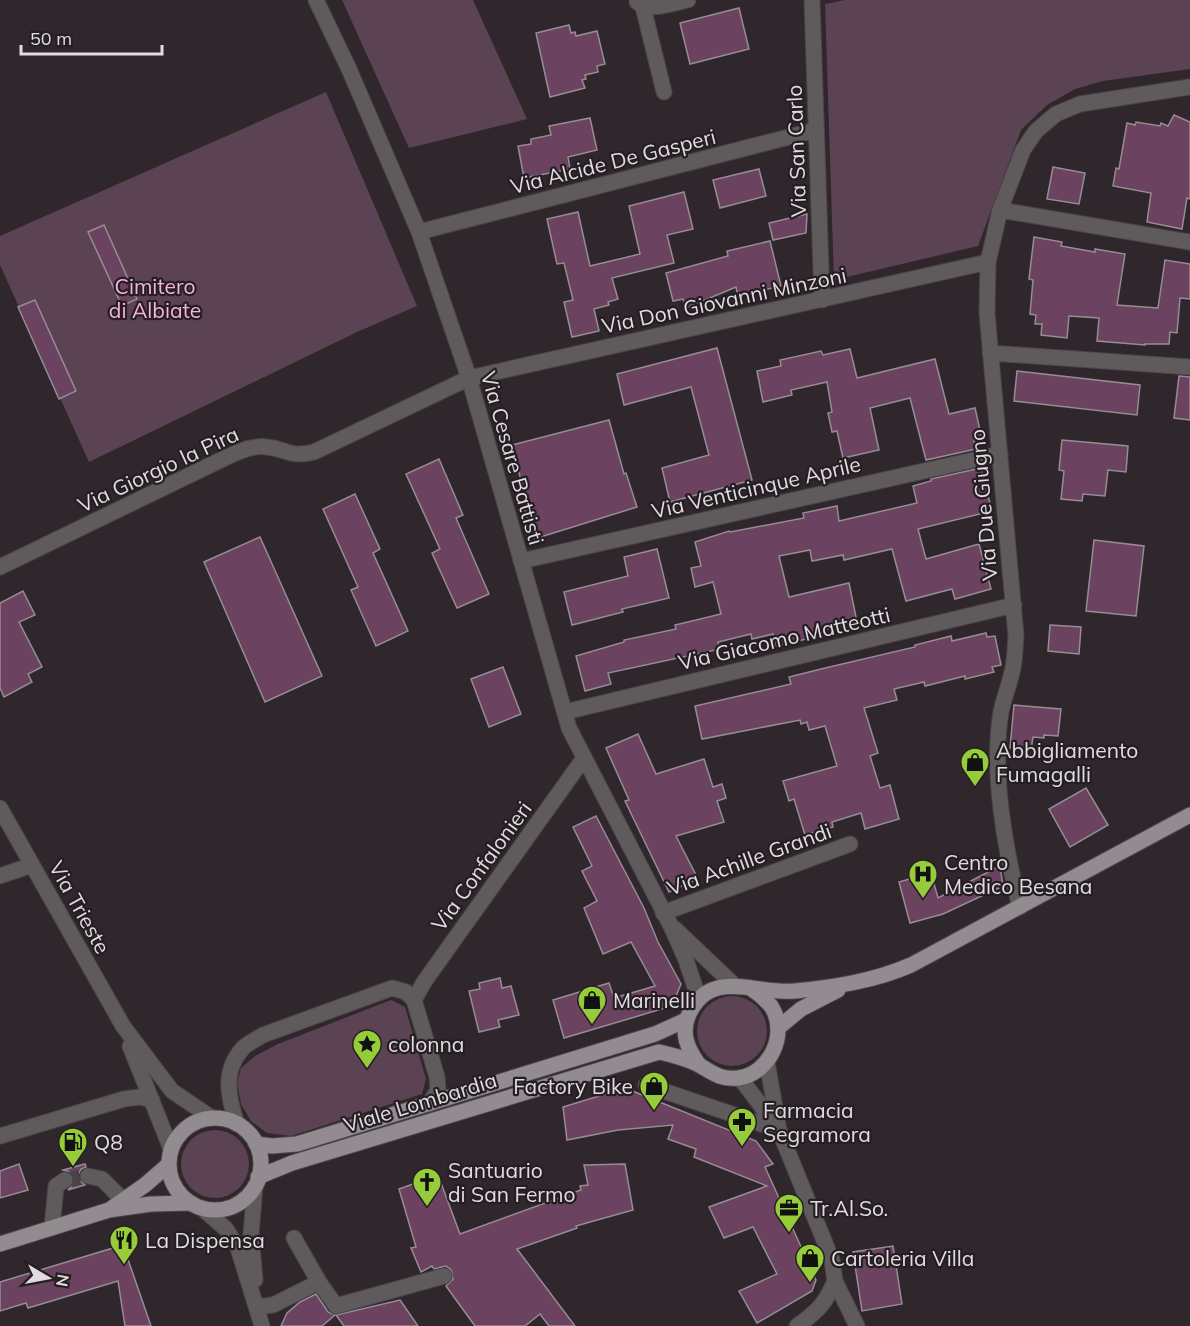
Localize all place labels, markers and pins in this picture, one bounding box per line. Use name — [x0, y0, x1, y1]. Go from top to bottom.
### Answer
place label: Abbigliamento Fumagalli — [996, 737, 1138, 787]
shop icon: Abbigliamento Fumagalli — [959, 746, 991, 788]
place label: Centro Medico Besana — [944, 849, 1092, 899]
hospital icon: Centro Medico Besana — [907, 858, 939, 900]
shop icon: Marinelli — [576, 984, 608, 1026]
place label: Marinelli — [613, 987, 695, 1013]
place icon: colonna — [351, 1028, 383, 1070]
place label: colonna — [388, 1031, 464, 1057]
shop icon: Factory Bike — [638, 1070, 670, 1112]
place label: Factory Bike — [513, 1073, 633, 1099]
place label: Farmacia Segramora — [763, 1097, 871, 1147]
pharmacy icon: Farmacia Segramora — [726, 1106, 758, 1148]
fuel station icon: Q8 — [57, 1126, 89, 1168]
place label: Q8 — [94, 1129, 123, 1155]
place label: Santuario di San Fermo — [448, 1157, 575, 1207]
church icon: Santuario di San Fermo — [411, 1166, 443, 1208]
office icon: Tr.Al.So. — [773, 1192, 805, 1234]
place label: Tr.Al.So. — [810, 1195, 888, 1221]
restaurant icon: La Dispensa — [108, 1224, 140, 1266]
place label: La Dispensa — [145, 1227, 265, 1253]
shop icon: Cartoleria Villa — [794, 1242, 826, 1284]
place label: Cartoleria Villa — [831, 1245, 974, 1271]

